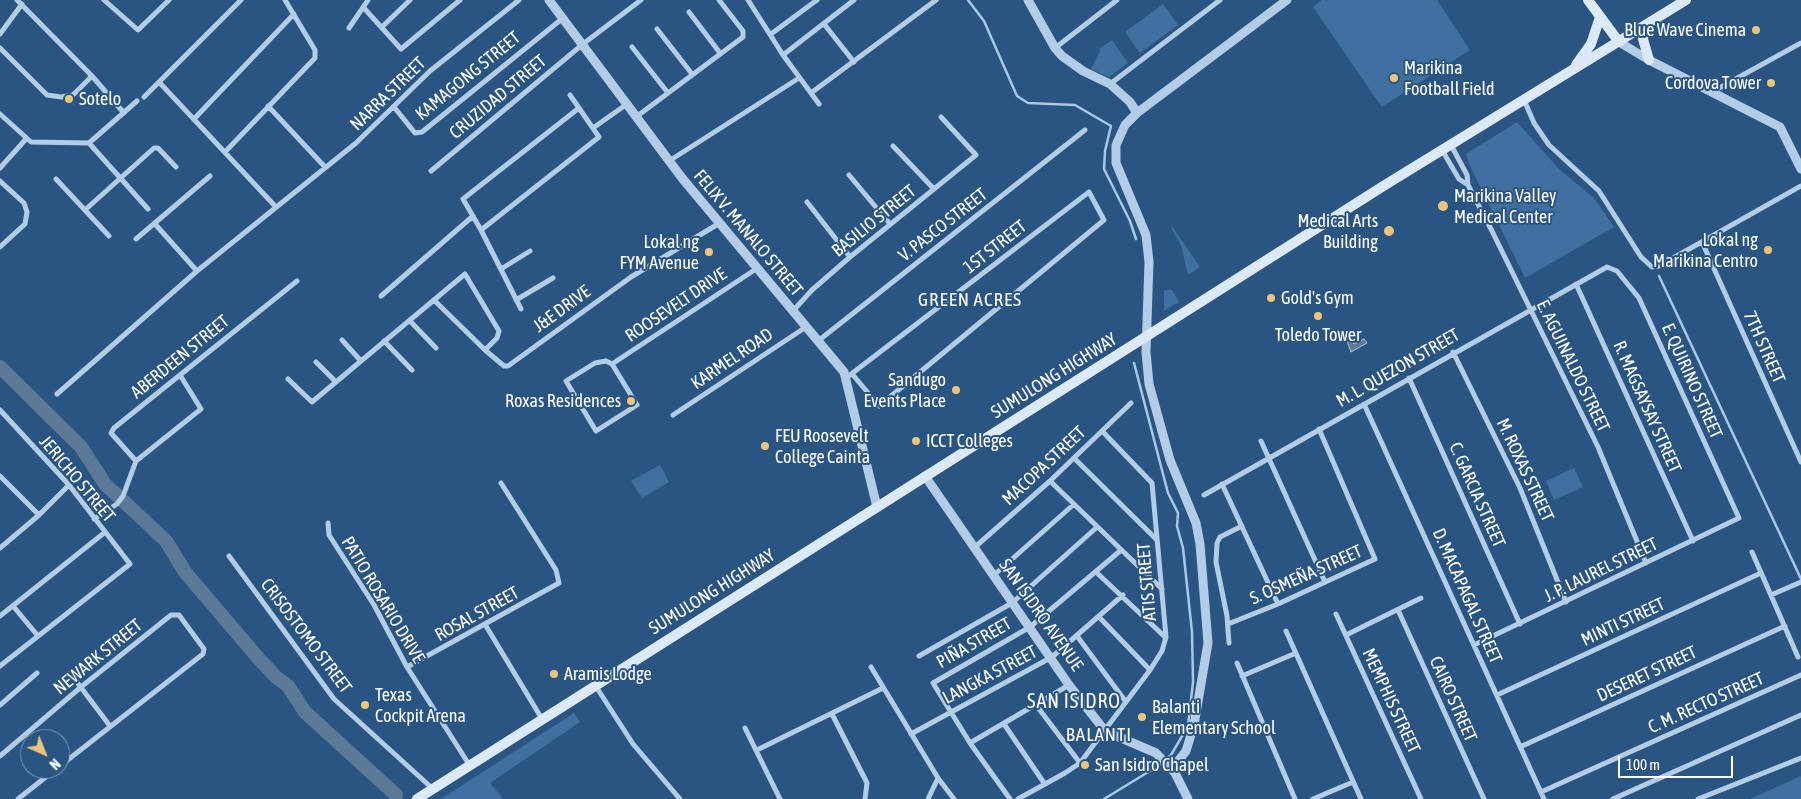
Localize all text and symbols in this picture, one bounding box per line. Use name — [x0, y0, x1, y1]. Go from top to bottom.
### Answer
place label: Blue Wave Cinema — [1624, 19, 1746, 41]
marker: Blue Wave Cinema — [1750, 24, 1762, 36]
street label: KAMAGONG STREET — [411, 27, 525, 125]
street label: CRUZIDAD STREET — [445, 50, 551, 144]
street label: NARRA STREET — [346, 53, 430, 135]
place label: Marikina Football Field — [1404, 57, 1495, 100]
marker: Marikina Football Field — [1388, 72, 1400, 84]
place label: Cordova Tower — [1665, 72, 1761, 94]
marker: Cordova Tower — [1765, 77, 1777, 89]
place label: Sotelo — [79, 88, 121, 110]
marker: Sotelo — [63, 93, 75, 105]
street label: FELIX V. MANALO STREET — [689, 165, 807, 301]
street label: BASILIO STREET — [828, 181, 920, 261]
street label: V. PASCO STREET — [894, 184, 992, 266]
place label: Marikina Valley Medical Center — [1454, 185, 1556, 228]
marker: Marikina Valley Medical Center — [1436, 199, 1450, 213]
place label: Medical Arts Building — [1297, 210, 1378, 252]
street label: 1ST STREET — [959, 216, 1031, 278]
marker: Medical Arts Building — [1382, 224, 1396, 238]
place label: Lokal ng Marikina Centro — [1653, 229, 1758, 272]
place label: Lokal ng FYM Avenue — [619, 231, 699, 274]
marker: Lokal ng Marikina Centro — [1762, 244, 1774, 256]
marker: Lokal ng FYM Avenue — [703, 246, 715, 258]
street label: ROOSEVELT DRIVE — [621, 263, 731, 347]
street label: J&E DRIVE — [529, 281, 595, 337]
place label: Gold's Gym — [1281, 287, 1354, 309]
district label: GREEN ACRES — [917, 289, 1023, 311]
marker: Gold's Gym — [1265, 292, 1277, 304]
street label: E. AGUINALDO STREET — [1532, 297, 1614, 435]
street label: 7TH STREET — [1738, 307, 1790, 387]
marker: Toledo Tower — [1312, 310, 1324, 322]
street label: ABERDEEN STREET — [126, 311, 234, 403]
street label: E. QUIRINO STREET — [1657, 320, 1727, 442]
street label: KARMEL ROAD — [687, 324, 777, 394]
place label: Toledo Tower — [1275, 324, 1361, 346]
street label: M. L. QUEZON STREET — [1333, 324, 1463, 412]
street label: SUMULONG HIGHWAY — [987, 329, 1121, 423]
street label: R. MAGSAYSAY STREET — [1608, 338, 1686, 476]
place label: Sandugo Events Place — [863, 369, 946, 412]
marker: Sandugo Events Place — [950, 384, 962, 396]
place label: Roxas Residences — [505, 390, 621, 412]
marker: Roxas Residences — [625, 395, 637, 407]
street label: M. ROXAS STREET — [1492, 415, 1558, 525]
street label: MACOPA STREET — [998, 422, 1090, 510]
place label: FEU Roosevelt College Cainta — [775, 425, 870, 468]
place label: ICCT Colleges — [926, 430, 1013, 452]
street label: JERICHO STREET — [35, 431, 119, 527]
marker: ICCT Colleges — [910, 435, 922, 447]
street label: C. GARCIA STREET — [1444, 439, 1510, 551]
marker: FEU Roosevelt College Cainta — [759, 440, 771, 452]
street label: D. MACAPAGAL STREET — [1428, 525, 1506, 667]
street label: PATIO ROSARIO DRIVE — [337, 533, 429, 667]
street label: J. P. LAUREL STREET — [1541, 533, 1661, 607]
street label: S. OSMEÑA STREET — [1247, 541, 1365, 609]
street label: ATIS STREET — [1133, 542, 1161, 622]
street label: SUMULONG HIGHWAY — [645, 545, 779, 639]
street label: SAN ISIDRO AVENUE — [994, 555, 1088, 675]
street label: CRISOSTOMO STREET — [256, 574, 356, 698]
street label: ROSAL STREET — [431, 582, 523, 646]
street label: MINTI STREET — [1578, 593, 1668, 651]
street label: PIÑA STREET — [933, 613, 1015, 673]
street label: NEWARK STREET — [49, 615, 147, 699]
street label: LANGKA STREET — [939, 641, 1041, 709]
street label: DESERET STREET — [1594, 641, 1700, 707]
street label: MEMPHIS STREET — [1357, 645, 1425, 757]
street label: CAIRO STREET — [1425, 653, 1481, 745]
place label: Aramis Lodge — [564, 663, 652, 685]
marker: Aramis Lodge — [548, 668, 560, 680]
street label: C. M. RECTO STREET — [1645, 668, 1767, 738]
place label: Texas Cockpit Arena — [375, 684, 466, 726]
district label: SAN ISIDRO — [1026, 690, 1122, 714]
place label: Balanti Elementary School — [1152, 696, 1276, 739]
marker: Texas Cockpit Arena — [359, 699, 371, 711]
marker: Balanti Elementary School — [1136, 711, 1148, 723]
district label: BALANTI — [1065, 724, 1133, 746]
north arrow — [20, 729, 70, 779]
scale bar — [1621, 746, 1736, 778]
place label: San Isidro Chapel — [1095, 754, 1209, 776]
text: N — [46, 755, 63, 773]
text: 100 m — [1626, 756, 1660, 773]
marker: San Isidro Chapel — [1079, 759, 1091, 771]

